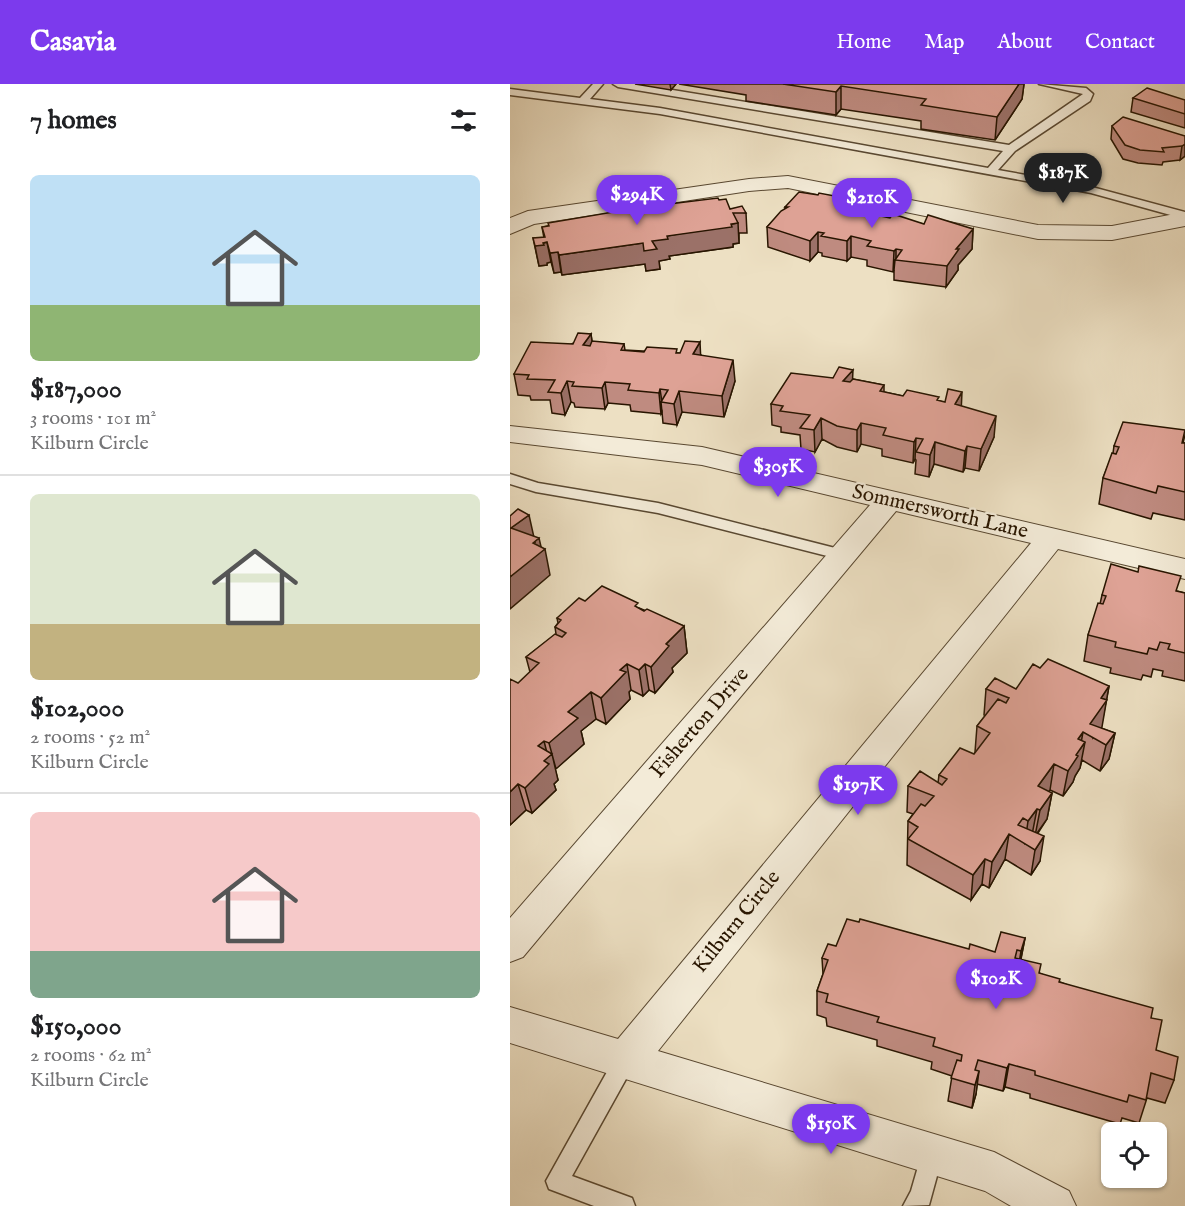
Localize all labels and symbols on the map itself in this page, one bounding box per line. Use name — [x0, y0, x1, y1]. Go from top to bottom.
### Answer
pin: $187K — [1021, 153, 1105, 204]
pin: $294K — [595, 175, 679, 226]
pin: $210K — [830, 178, 914, 229]
pin: $305K — [736, 447, 820, 498]
street label: Sommersworth Lane — [849, 479, 1031, 545]
street label: Fisherton Drive — [645, 662, 756, 784]
pin: $197K — [816, 765, 900, 816]
street label: Kilburn Circle — [687, 865, 787, 979]
pin: $102K — [954, 959, 1038, 1010]
pin: $150K — [789, 1104, 873, 1155]

